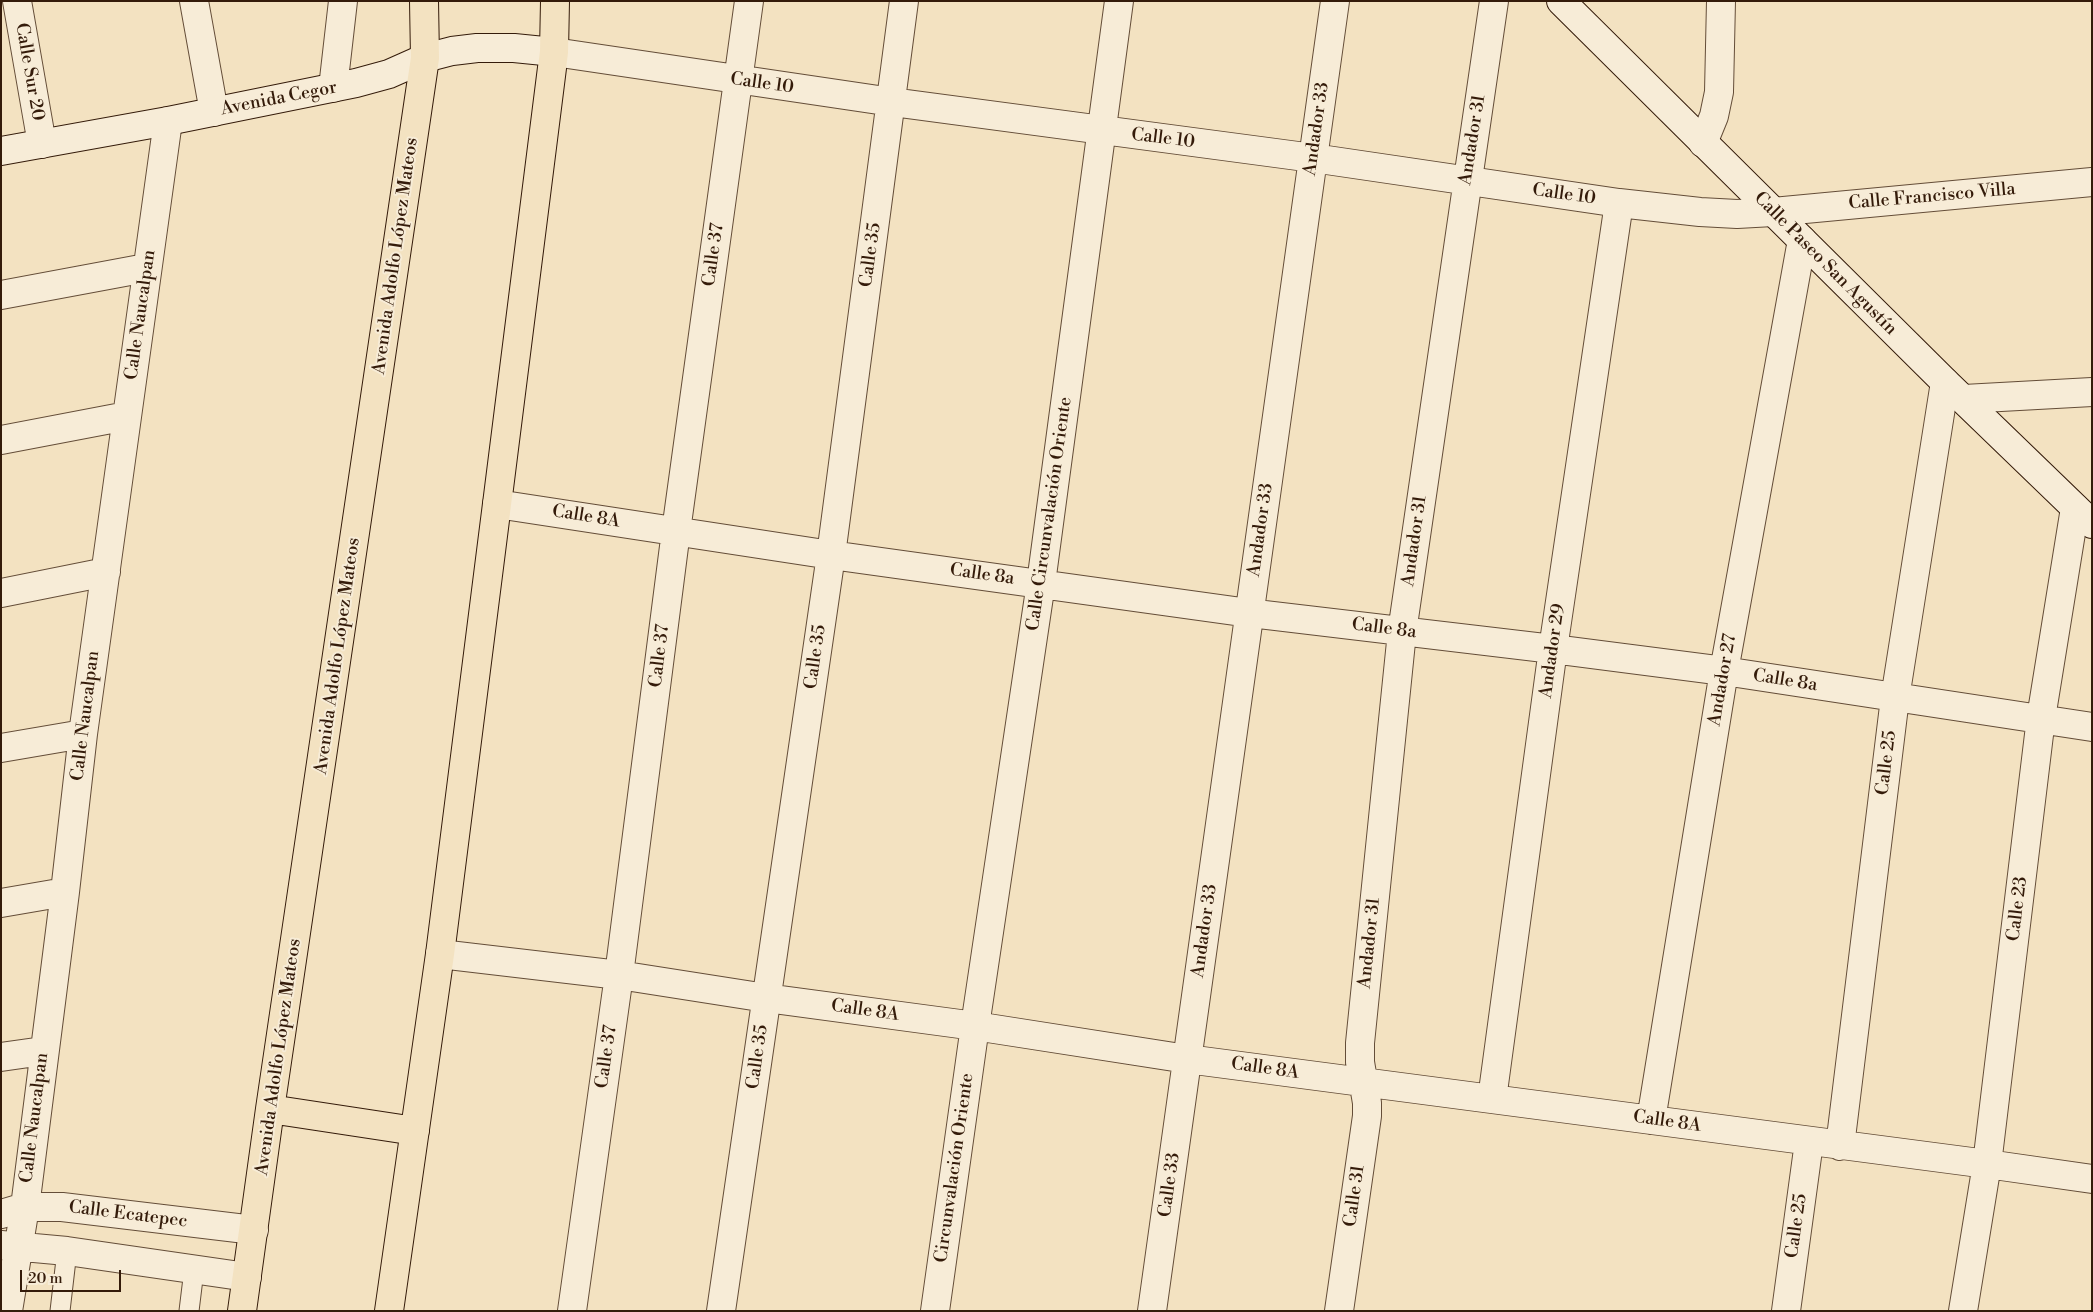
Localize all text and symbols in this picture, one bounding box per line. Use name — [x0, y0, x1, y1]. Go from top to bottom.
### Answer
street label: Calle Sur 20 — [10, 21, 48, 123]
street label: Calle 10 — [729, 69, 795, 99]
street label: Avenida Cegor — [219, 77, 339, 121]
street label: Andador 33 — [1300, 81, 1334, 177]
street label: Andador 31 — [1455, 93, 1491, 187]
street label: Calle 10 — [1130, 124, 1196, 154]
street label: Avenida Adolfo López Mateos — [369, 136, 423, 376]
street label: Calle Francisco Villa — [1848, 179, 2016, 215]
street label: Calle 10 — [1531, 180, 1597, 210]
street label: Calle Paseo San Agustín — [1749, 188, 1901, 340]
street label: Calle 35 — [856, 221, 886, 289]
street label: Calle 37 — [699, 222, 729, 288]
street label: Calle Naucalpan — [121, 249, 161, 381]
street label: Calle Circunvalación Oriente — [1023, 396, 1077, 632]
street label: Andador 33 — [1244, 482, 1278, 578]
street label: Andador 31 — [1398, 494, 1432, 588]
street label: Calle 8A — [551, 501, 621, 533]
street label: Avenida Adolfo López Mateos — [311, 536, 365, 776]
street label: Calle 8a — [948, 560, 1016, 590]
street label: Andador 29 — [1536, 602, 1570, 700]
street label: Calle 8a — [1350, 614, 1418, 644]
street label: Calle 37 — [645, 623, 675, 689]
street label: Calle 35 — [801, 623, 831, 691]
street label: Andador 27 — [1704, 632, 1742, 728]
street label: Calle Naucalpan — [67, 650, 105, 782]
street label: Calle 8a — [1751, 665, 1819, 697]
street label: Calle 25 — [1872, 729, 1902, 797]
street label: Calle 23 — [2003, 875, 2033, 943]
street label: Andador 33 — [1188, 883, 1222, 979]
street label: Andador 31 — [1354, 896, 1386, 990]
street label: Avenida Adolfo López Mateos — [252, 937, 306, 1177]
street label: Calle 8A — [830, 996, 900, 1026]
street label: Calle 35 — [743, 1023, 773, 1091]
street label: Calle 37 — [592, 1024, 622, 1090]
street label: Calle Naucalpan — [16, 1052, 54, 1184]
street label: Calle 8A — [1230, 1054, 1300, 1084]
street label: Circunvalación Oriente — [931, 1072, 979, 1264]
street label: Calle 8A — [1632, 1107, 1702, 1137]
street label: Calle 33 — [1155, 1151, 1185, 1219]
street label: Calle 31 — [1340, 1164, 1370, 1228]
street label: Calle 25 — [1782, 1192, 1812, 1260]
street label: Calle Ecatepec — [67, 1197, 189, 1233]
scale bar — [22, 1260, 124, 1292]
text: 20 m — [28, 1269, 63, 1288]

